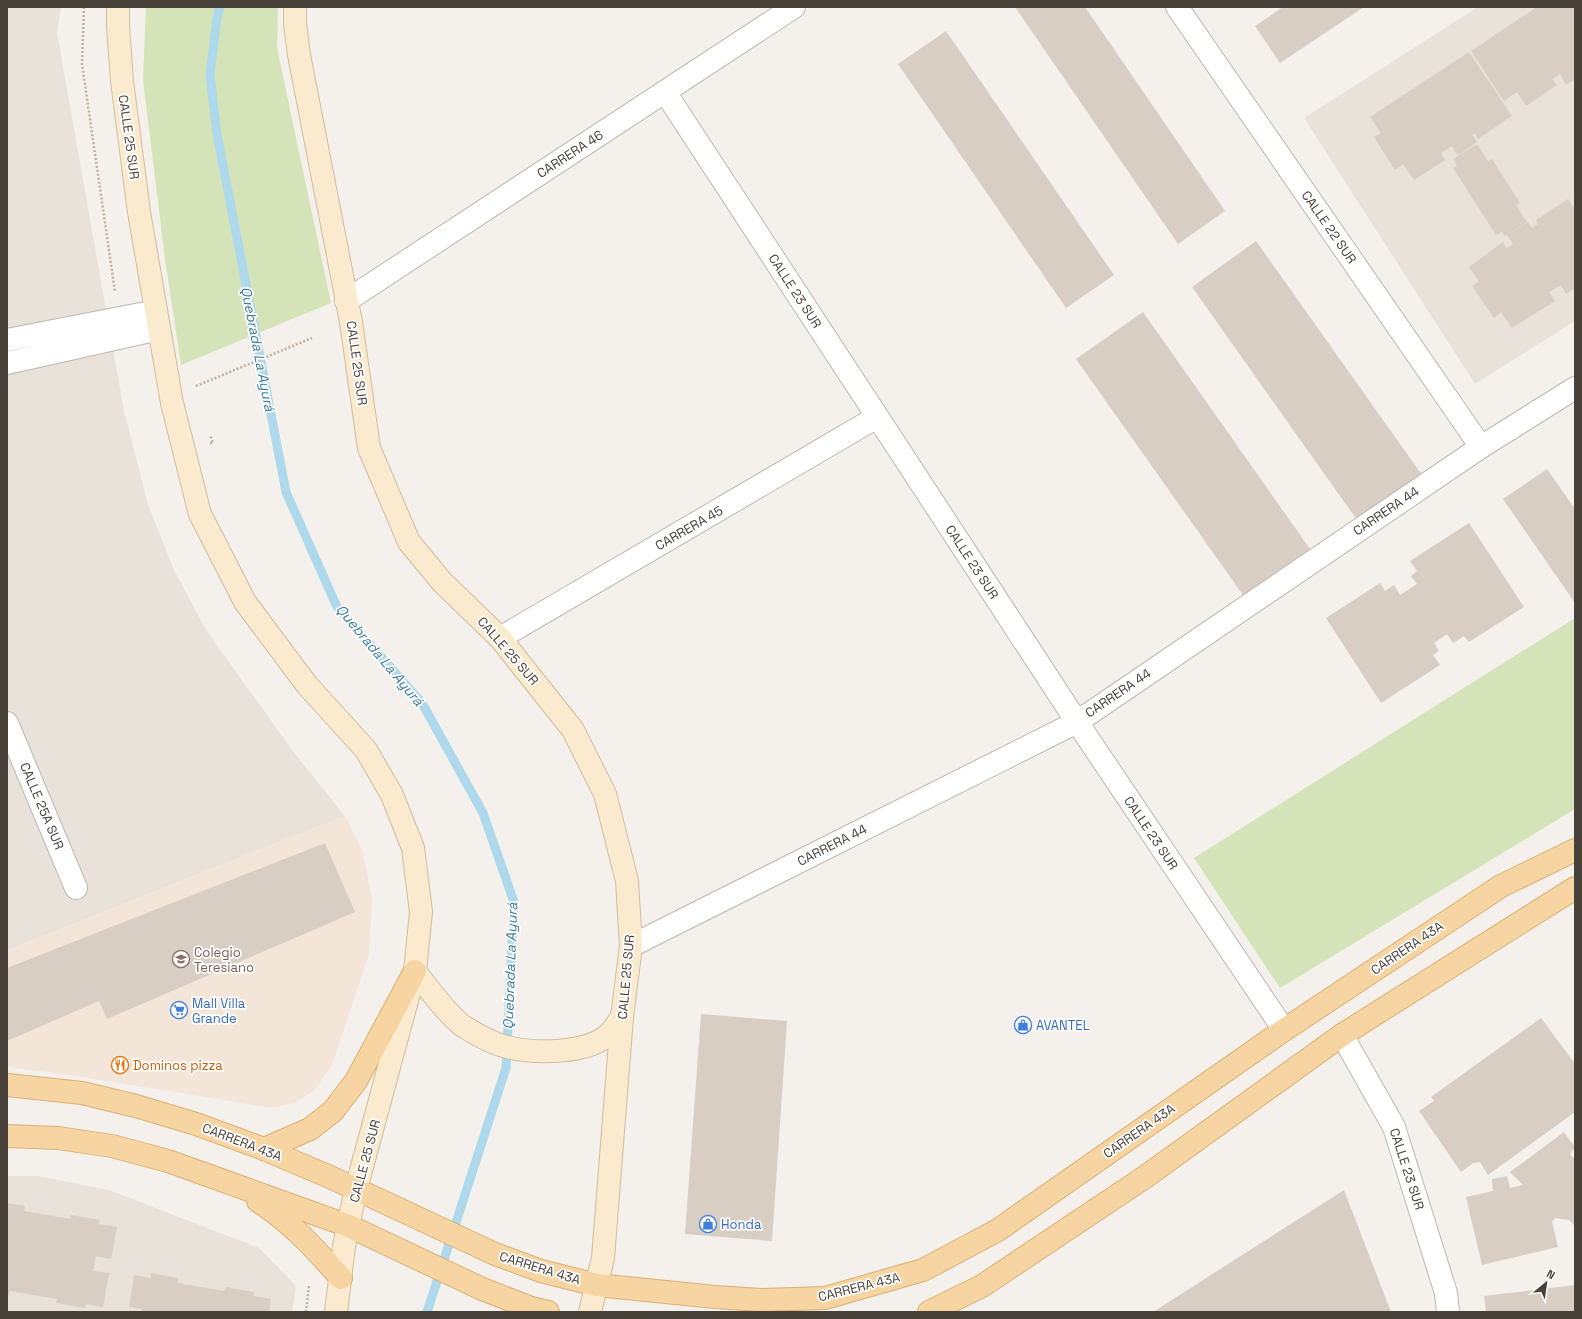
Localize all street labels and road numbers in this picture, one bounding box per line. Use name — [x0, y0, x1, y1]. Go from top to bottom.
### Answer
street label: CALLE 25 SUR — [115, 94, 143, 180]
street label: CARRERA 46 — [534, 126, 606, 182]
street label: CALLE 22 SUR — [1298, 187, 1360, 267]
street label: CALLE 23 SUR — [765, 251, 825, 331]
street label: CALLE 25 SUR — [343, 320, 371, 406]
street label: CARRERA 44 — [1350, 483, 1422, 539]
street label: CARRERA 45 — [652, 502, 726, 554]
street label: CALLE 23 SUR — [942, 522, 1002, 602]
street label: CALLE 25 SUR — [474, 613, 542, 689]
street label: CARRERA 44 — [1082, 665, 1154, 721]
street label: CALLE 25A SUR — [16, 760, 68, 852]
street label: CALLE 23 SUR — [1120, 793, 1182, 873]
street label: CARRERA 44 — [794, 820, 870, 870]
street label: CARRERA 43A — [1367, 917, 1447, 979]
street label: CALLE 25 SUR — [614, 934, 638, 1020]
street label: CARRERA 43A — [1100, 1100, 1178, 1162]
street label: CALLE 25 SUR — [346, 1118, 384, 1204]
street label: CARRERA 43A — [200, 1119, 284, 1165]
street label: CALLE 23 SUR — [1386, 1126, 1428, 1212]
street label: CARRERA 43A — [497, 1248, 583, 1288]
street label: CARRERA 43A — [816, 1269, 902, 1305]

